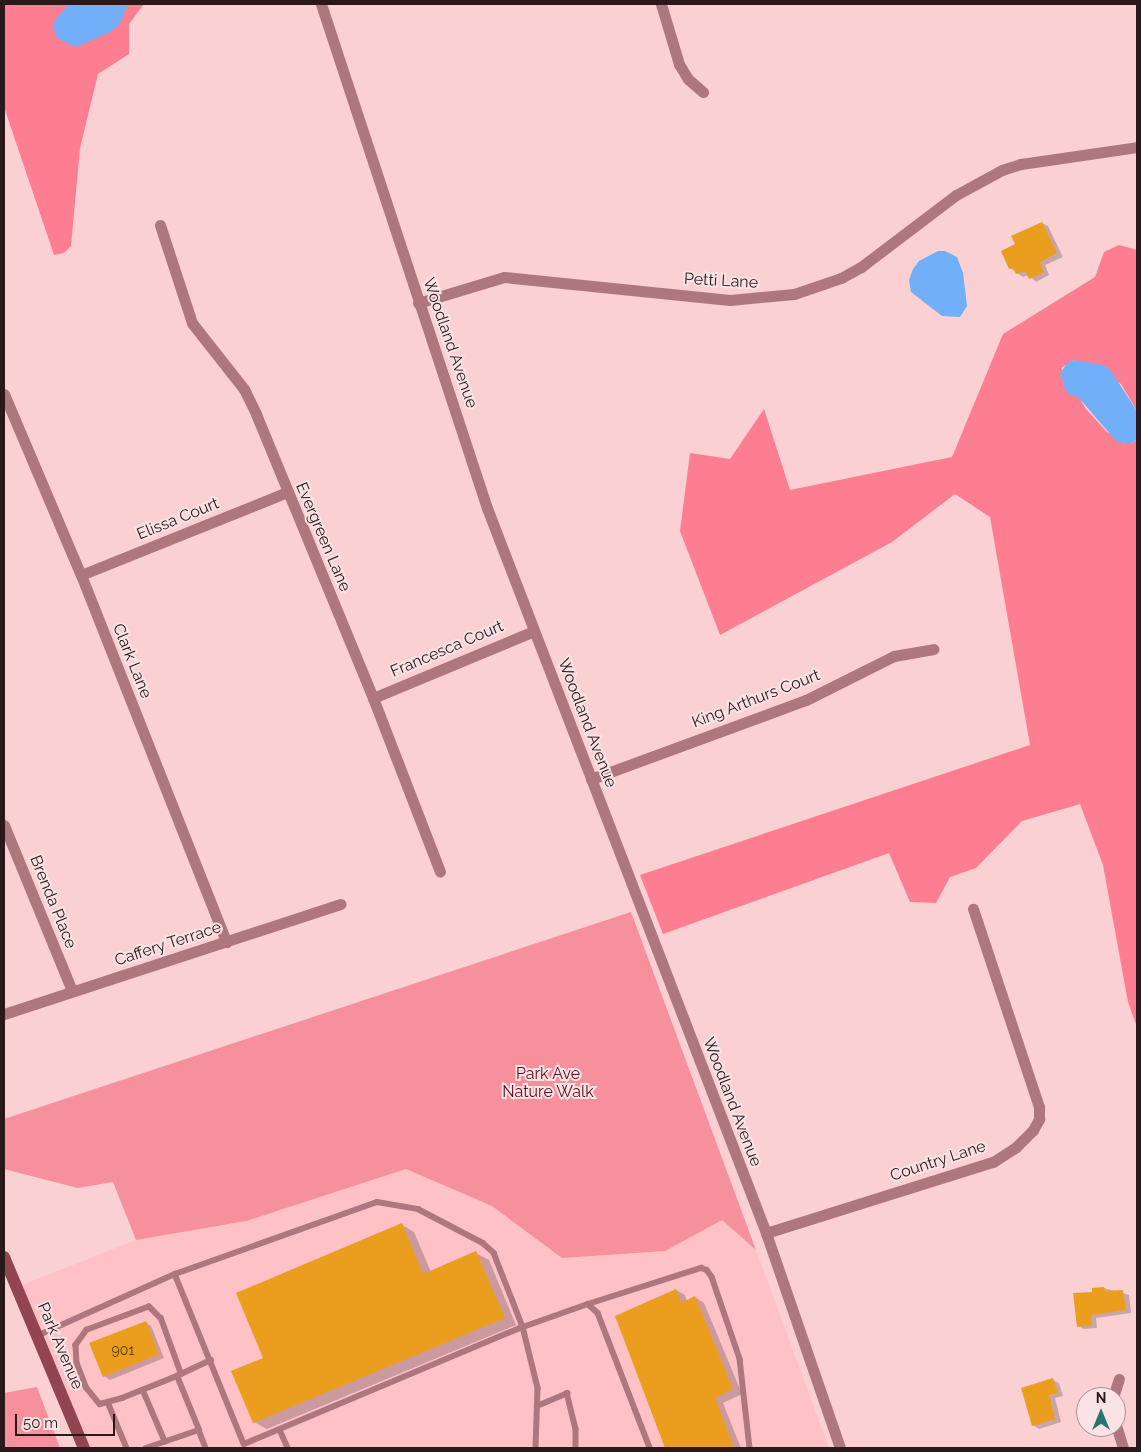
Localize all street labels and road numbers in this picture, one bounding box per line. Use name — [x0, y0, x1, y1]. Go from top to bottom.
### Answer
street label: Petti Lane — [683, 269, 759, 293]
street label: Woodland Avenue — [419, 275, 481, 411]
street label: Evergreen Lane — [291, 480, 355, 594]
street label: Elissa Court — [134, 494, 222, 544]
street label: Francesca Court — [388, 617, 506, 681]
street label: Clark Lane — [108, 621, 156, 701]
street label: Woodland Avenue — [553, 655, 621, 791]
street label: King Arthurs Court — [689, 666, 823, 732]
street label: Brenda Place — [26, 853, 80, 951]
street label: Caffery Terrace — [112, 918, 224, 970]
street label: Woodland Avenue — [698, 1034, 766, 1170]
street label: Country Lane — [888, 1136, 988, 1186]
street label: Park Avenue — [33, 1299, 87, 1393]

